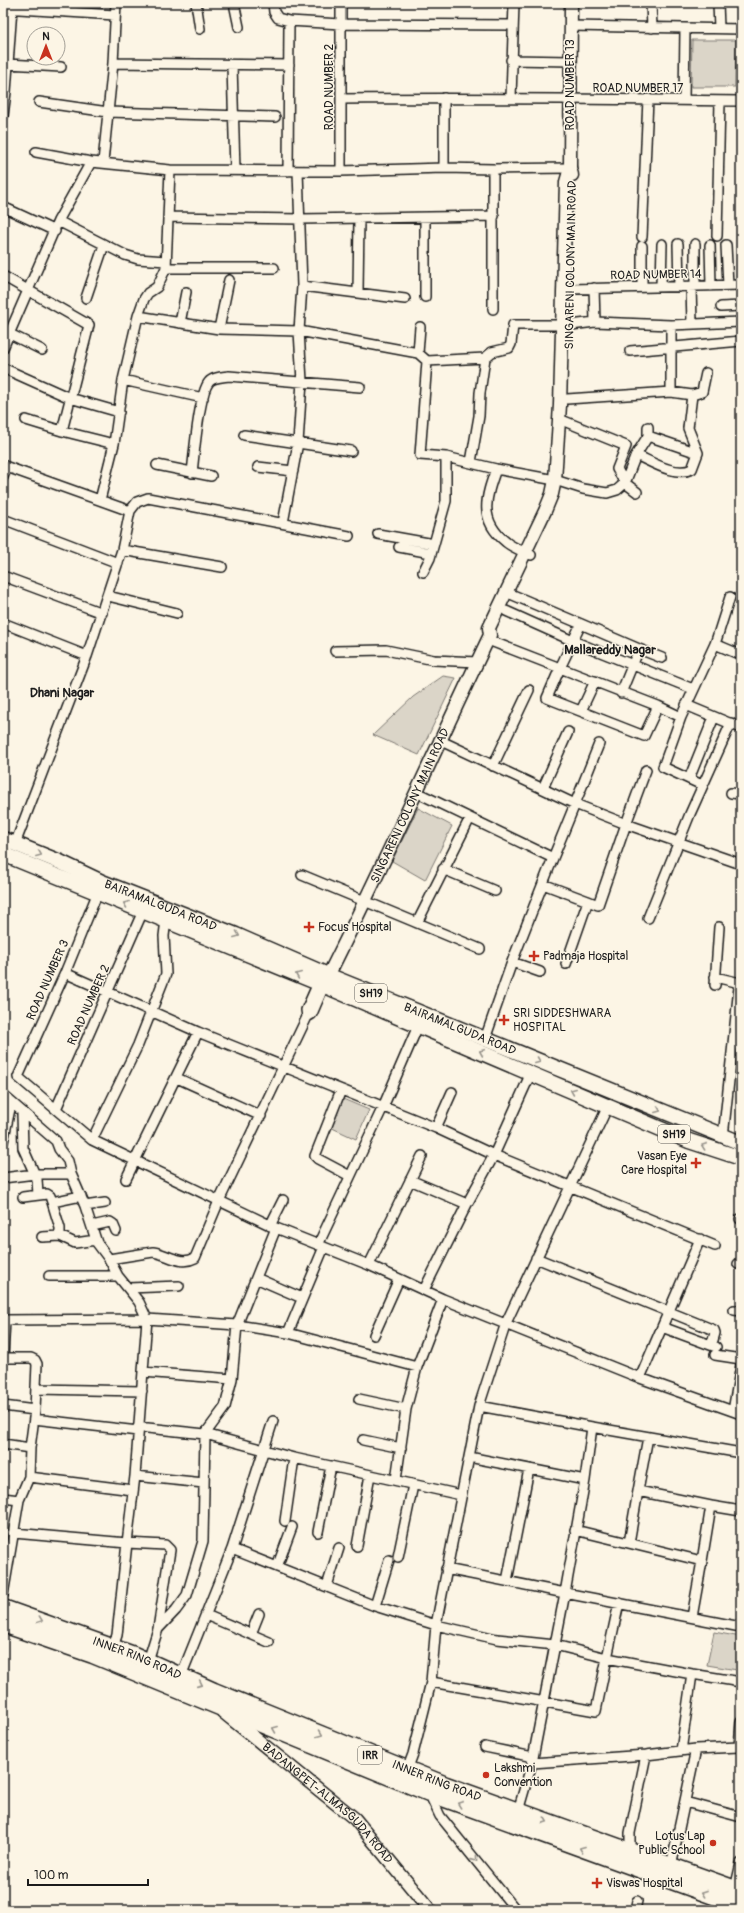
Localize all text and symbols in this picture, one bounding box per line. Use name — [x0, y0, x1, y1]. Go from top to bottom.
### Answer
north arrow — [26, 26, 66, 66]
text: N — [42, 30, 50, 43]
street label: ROAD NUMBER 13 — [563, 39, 578, 131]
street label: ROAD NUMBER 2 — [322, 43, 337, 130]
street label: ROAD NUMBER 17 — [593, 81, 684, 96]
street label: SINGARENI COLONY MAIN ROAD — [562, 180, 580, 350]
street label: ROAD NUMBER 14 — [610, 267, 702, 283]
district label: Mallareddy Nagar — [564, 642, 656, 658]
district label: Dhani Nagar — [30, 685, 95, 701]
street label: SINGARENI COLONY MAIN ROAD — [367, 725, 453, 885]
one-way arrow — [36, 849, 43, 857]
street label: BAIRAMALGUDA ROAD — [102, 876, 219, 934]
one-way arrow — [122, 900, 129, 908]
place label: Focus Hospital — [318, 920, 392, 935]
marker: Focus Hospital — [303, 921, 315, 933]
one-way arrow — [233, 931, 240, 939]
street label: ROAD NUMBER 3 — [24, 937, 73, 1023]
place label: Padmaja Hospital — [543, 949, 628, 964]
marker: Padmaja Hospital — [528, 950, 540, 962]
street label: ROAD NUMBER 2 — [65, 962, 114, 1048]
one-way arrow — [294, 971, 301, 979]
road number: SH19 — [355, 984, 387, 1002]
street label: BAIRAMALGUDA ROAD — [402, 999, 519, 1058]
place label: SRI SIDDESHWARA HOSPITAL — [513, 1006, 611, 1035]
marker: SRI SIDDESHWARA HOSPITAL — [498, 1014, 510, 1026]
one-way arrow — [479, 1049, 486, 1057]
one-way arrow — [534, 1056, 541, 1064]
one-way arrow — [569, 1087, 576, 1095]
one-way arrow — [654, 1106, 661, 1114]
road number: SH19 — [658, 1125, 690, 1143]
one-way arrow — [700, 1143, 707, 1151]
place label: Vasan Eye Care Hospital — [621, 1149, 687, 1178]
marker: Vasan Eye Care Hospital — [690, 1157, 702, 1169]
one-way arrow — [36, 1615, 43, 1624]
street label: INNER RING ROAD — [91, 1633, 184, 1683]
one-way arrow — [195, 1679, 203, 1687]
one-way arrow — [271, 1725, 278, 1733]
one-way arrow — [315, 1729, 323, 1737]
street label: BADANGPET-ALMASGUDA ROAD — [259, 1739, 396, 1867]
road number: IRR — [358, 1746, 382, 1764]
street label: INNER RING ROAD — [390, 1756, 484, 1805]
place label: Lakshmi Convention — [494, 1761, 553, 1790]
marker: Lakshmi Convention — [481, 1770, 491, 1780]
one-way arrow — [457, 1800, 464, 1808]
one-way arrow — [542, 1816, 549, 1824]
place label: Lotus Lap Public School — [638, 1829, 705, 1858]
marker: Lotus Lap Public School — [708, 1838, 718, 1848]
one-way arrow — [579, 1845, 586, 1853]
one-way arrow — [471, 1854, 478, 1862]
scale bar — [28, 1861, 148, 1887]
text: 100 m — [34, 1868, 69, 1883]
place label: Viswas Hospital — [606, 1876, 683, 1891]
marker: Viswas Hospital — [591, 1877, 603, 1889]
one-way arrow — [701, 1889, 708, 1898]

